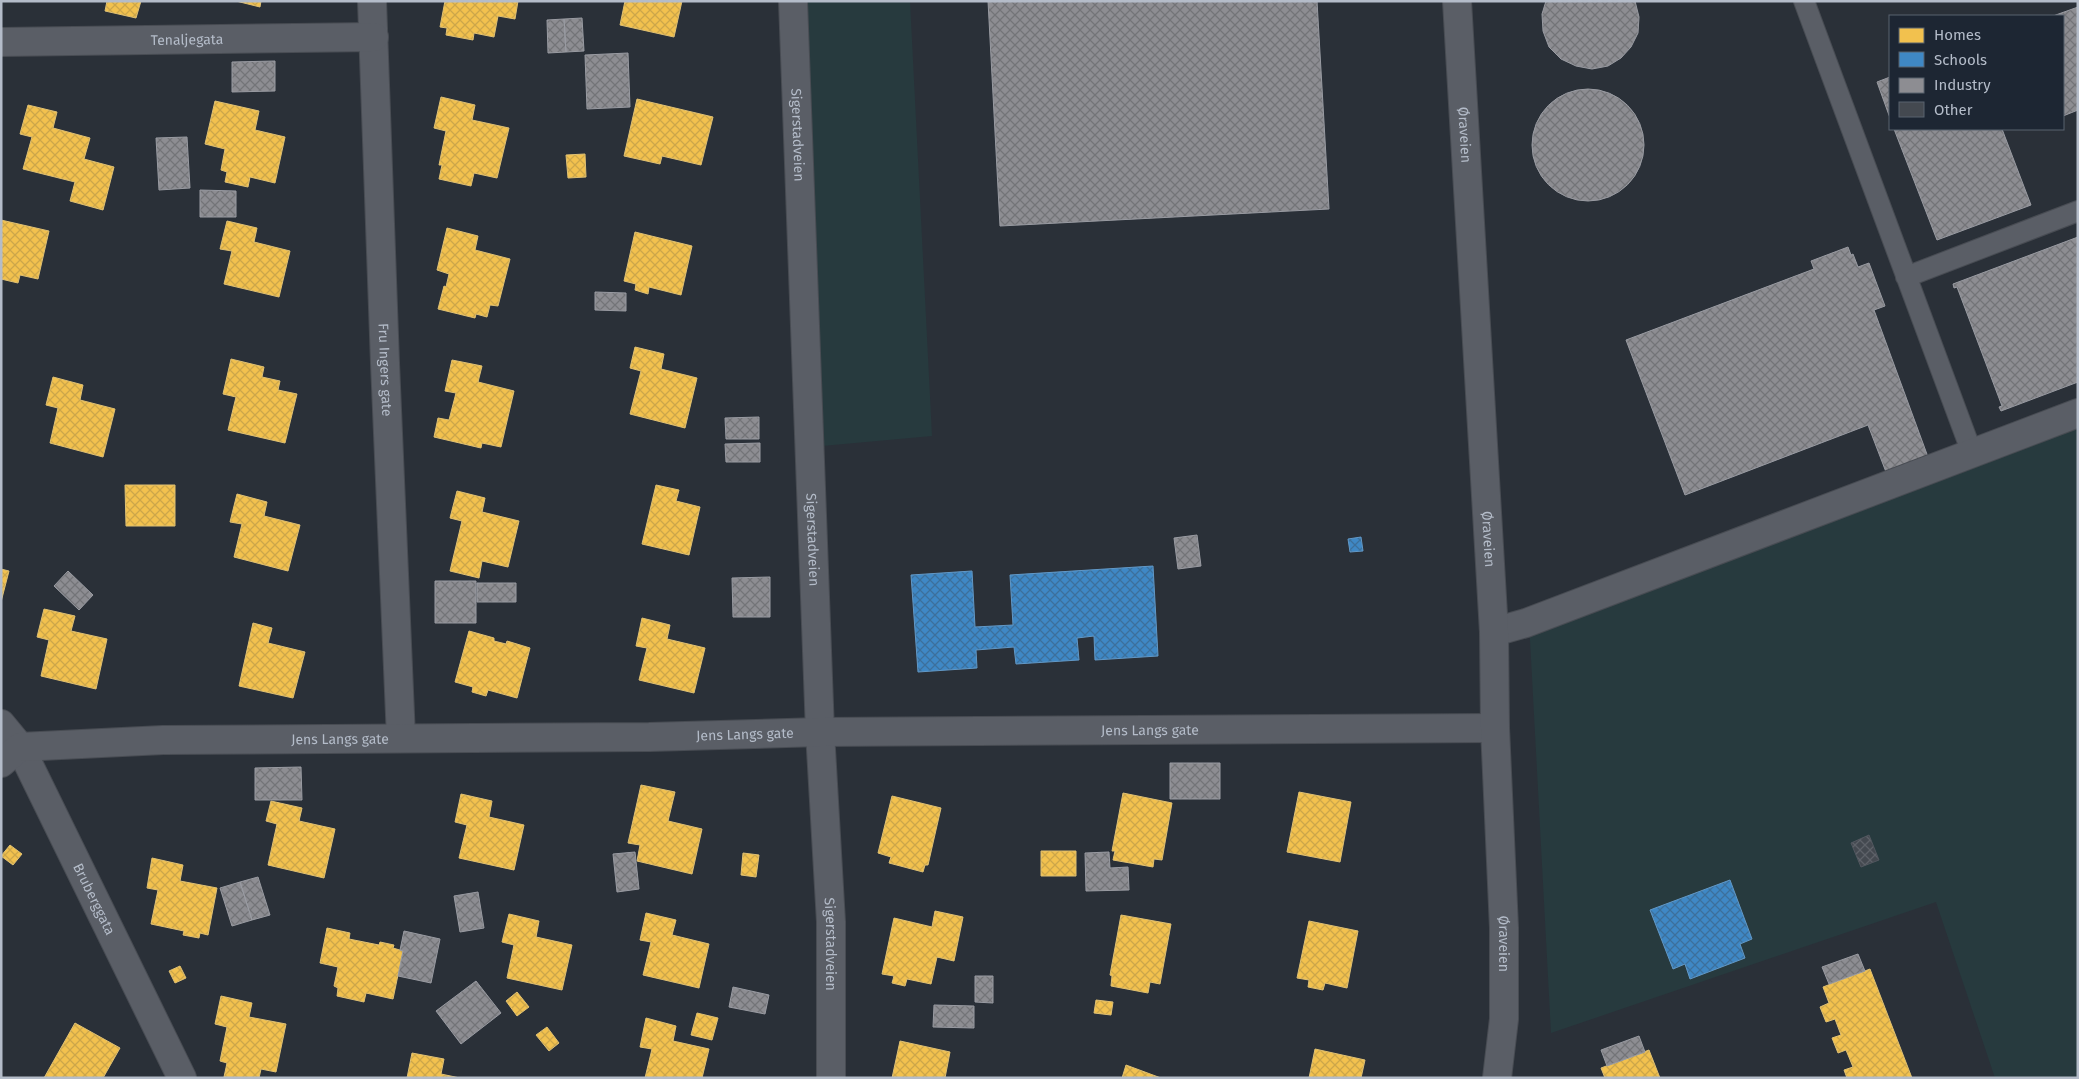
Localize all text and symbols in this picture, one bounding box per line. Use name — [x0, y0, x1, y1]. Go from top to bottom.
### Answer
legend — [1889, 15, 2064, 130]
text: Homes — [1934, 26, 1981, 44]
street label: Tenaljegata — [151, 31, 223, 48]
text: Schools — [1934, 51, 1987, 69]
text: Industry — [1934, 76, 1991, 94]
street label: Sigerstadveien — [788, 88, 808, 182]
text: Other — [1934, 101, 1973, 119]
street label: Øraveien — [1455, 106, 1475, 163]
street label: Fru Ingers gate — [375, 323, 396, 417]
street label: Sigerstadveien — [803, 493, 823, 587]
street label: Øraveien — [1478, 510, 1499, 568]
street label: Jens Langs gate — [1101, 721, 1199, 739]
street label: Jens Langs gate — [696, 724, 794, 744]
street label: Jens Langs gate — [291, 730, 389, 748]
street label: Bruberggata — [70, 860, 119, 938]
street label: Sigerstadveien — [821, 897, 840, 991]
street label: Øraveien — [1495, 915, 1513, 972]

